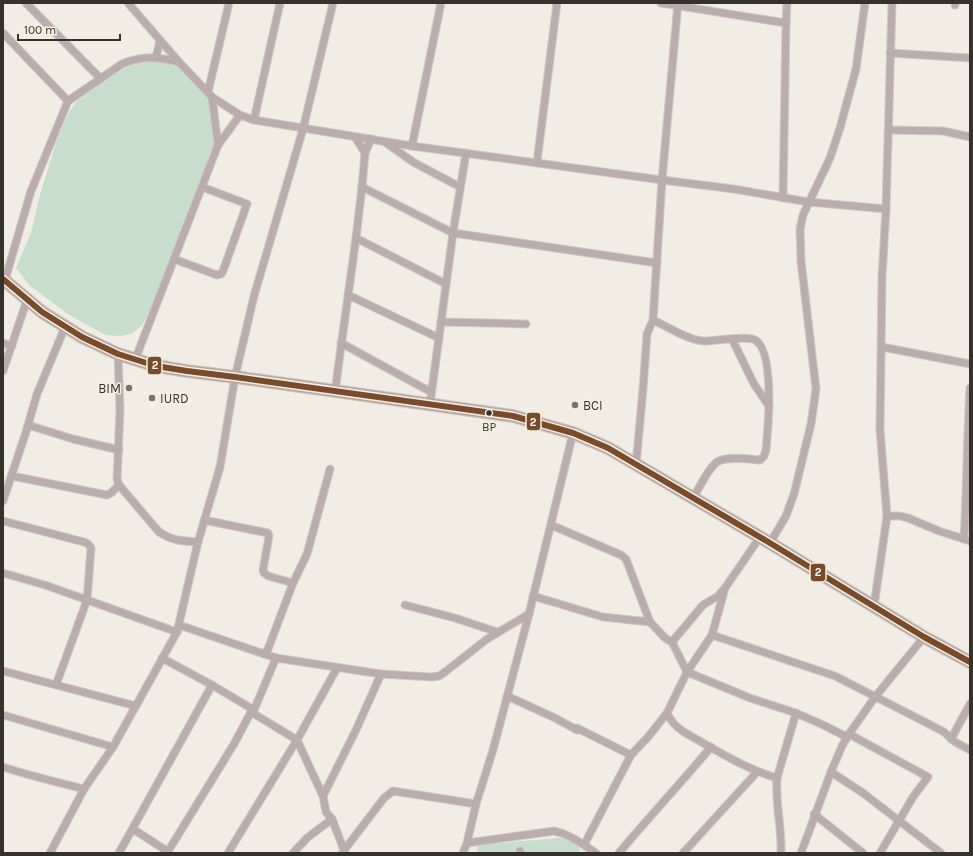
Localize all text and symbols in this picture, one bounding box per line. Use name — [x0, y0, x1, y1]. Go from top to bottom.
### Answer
scale bar — [18, 16, 120, 42]
text: 100 m — [24, 23, 56, 37]
line badge: 2 — [147, 356, 162, 375]
text: 2 — [152, 359, 159, 372]
place label: BIM — [98, 381, 121, 396]
marker: BIM — [124, 383, 134, 393]
place label: IURD — [160, 391, 189, 406]
marker: IURD — [147, 393, 157, 403]
place label: BCI — [583, 398, 603, 413]
marker: BCI — [570, 400, 580, 410]
marker: BP — [484, 408, 494, 418]
line badge: 2 — [526, 412, 541, 431]
text: 2 — [530, 416, 537, 429]
place label: BP — [482, 420, 496, 434]
line badge: 2 — [810, 563, 826, 582]
text: 2 — [815, 566, 822, 579]

